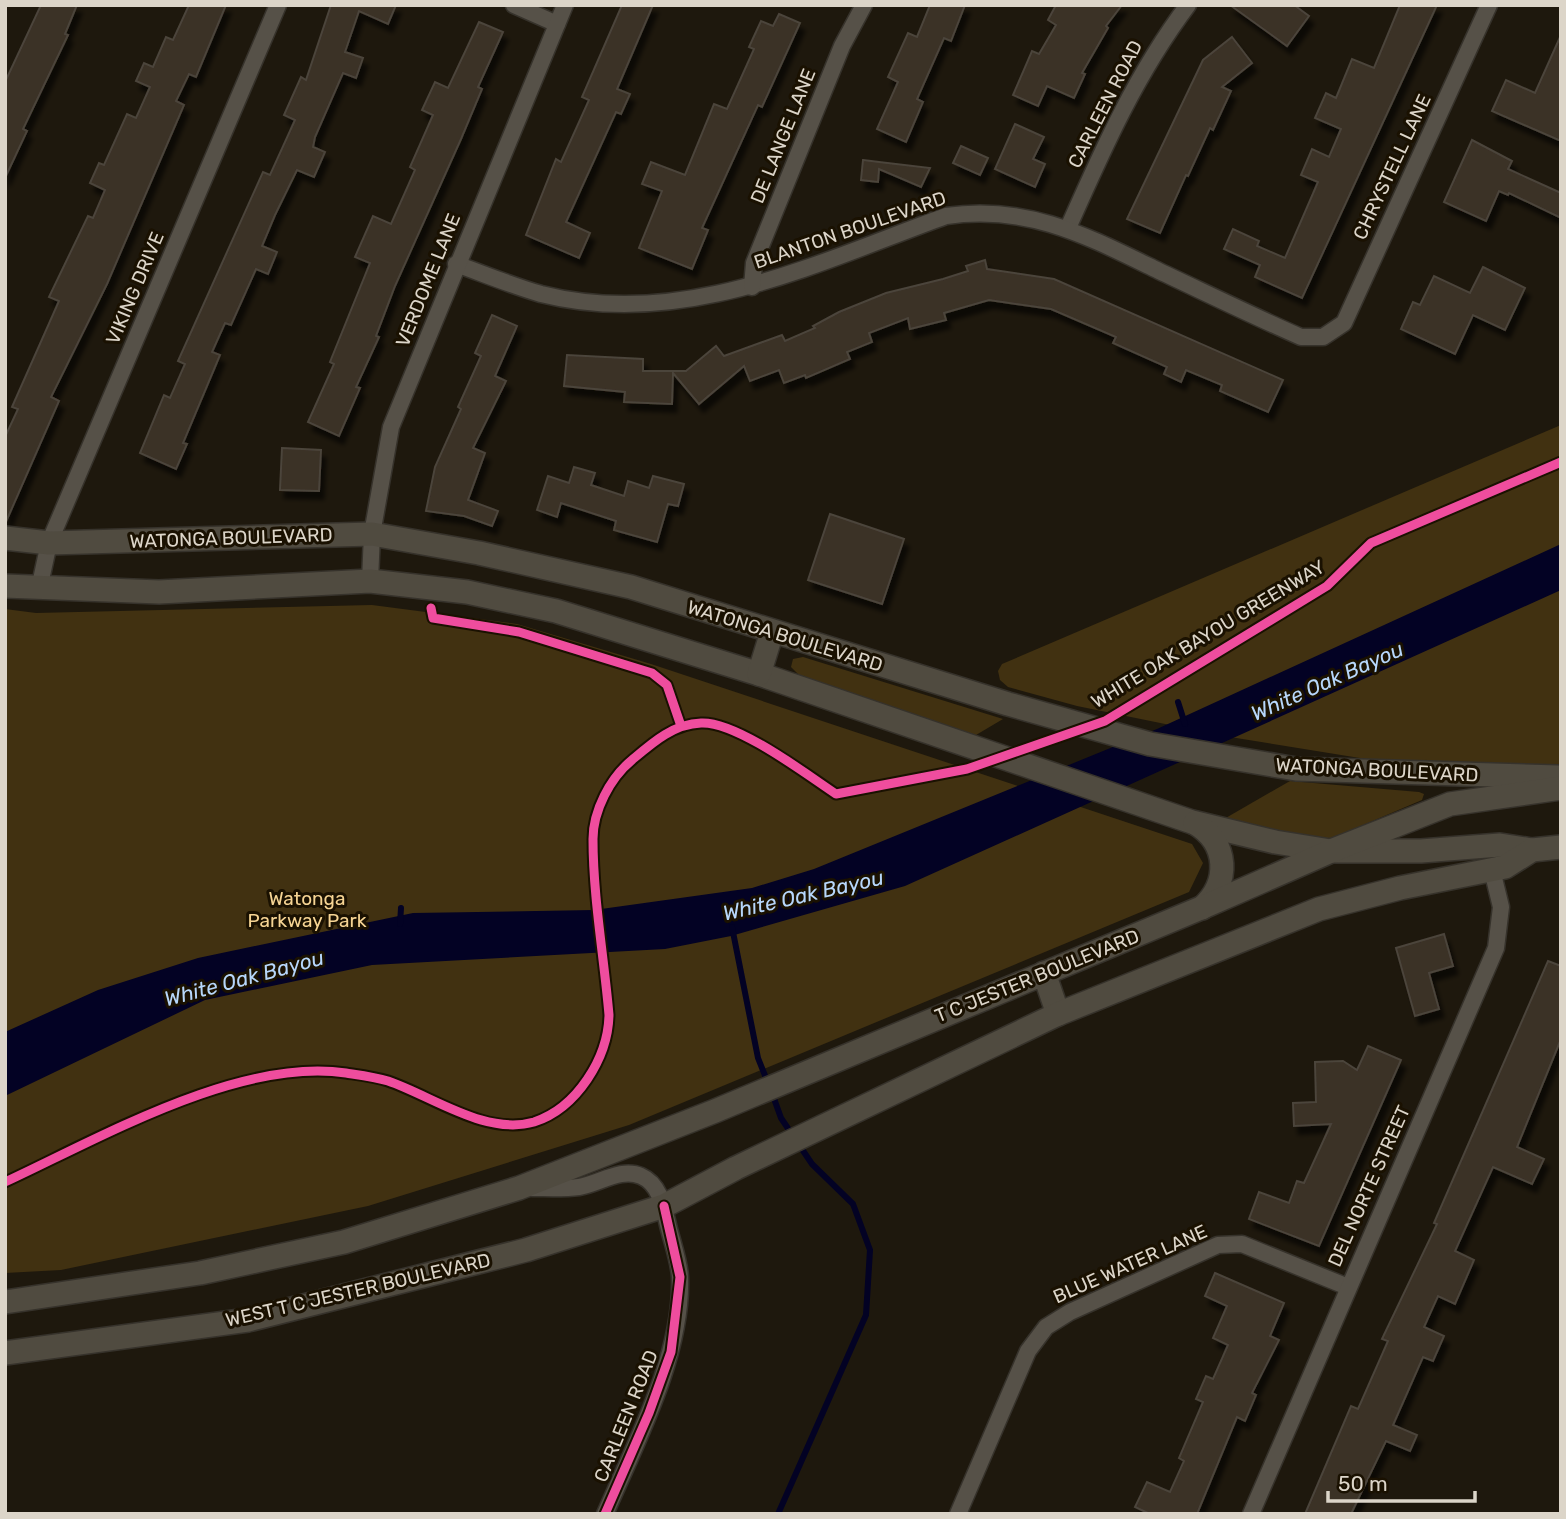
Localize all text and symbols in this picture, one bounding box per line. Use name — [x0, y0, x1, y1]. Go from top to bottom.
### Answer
street label: CARLEEN ROAD — [1063, 36, 1147, 172]
street label: DE LANGE LANE — [746, 65, 820, 207]
street label: CHRYSTELL LANE — [1348, 91, 1436, 243]
street label: BLANTON BOULEVARD — [751, 186, 949, 274]
street label: VERDOME LANE — [391, 210, 465, 350]
street label: VIKING DRIVE — [101, 228, 169, 348]
street label: WATONGA BOULEVARD — [129, 523, 333, 553]
street label: WHITE OAK BAYOU GREENWAY — [1087, 555, 1329, 713]
street label: WATONGA BOULEVARD — [685, 595, 885, 677]
water label: White Oak Bayou — [1247, 636, 1407, 726]
street label: WATONGA BOULEVARD — [1275, 753, 1479, 787]
water label: White Oak Bayou — [720, 864, 886, 926]
park label: Watonga Parkway Park — [248, 887, 367, 932]
street label: T C JESTER BOULEVARD — [932, 924, 1142, 1028]
water label: White Oak Bayou — [161, 945, 327, 1011]
street label: DEL NORTE STREET — [1323, 1102, 1415, 1270]
street label: BLUE WATER LANE — [1049, 1220, 1211, 1308]
street label: WEST T C JESTER BOULEVARD — [223, 1248, 493, 1332]
street label: CARLEEN ROAD — [589, 1347, 663, 1485]
scale bar — [1328, 1460, 1475, 1504]
text: 50 m — [1338, 1471, 1388, 1496]

